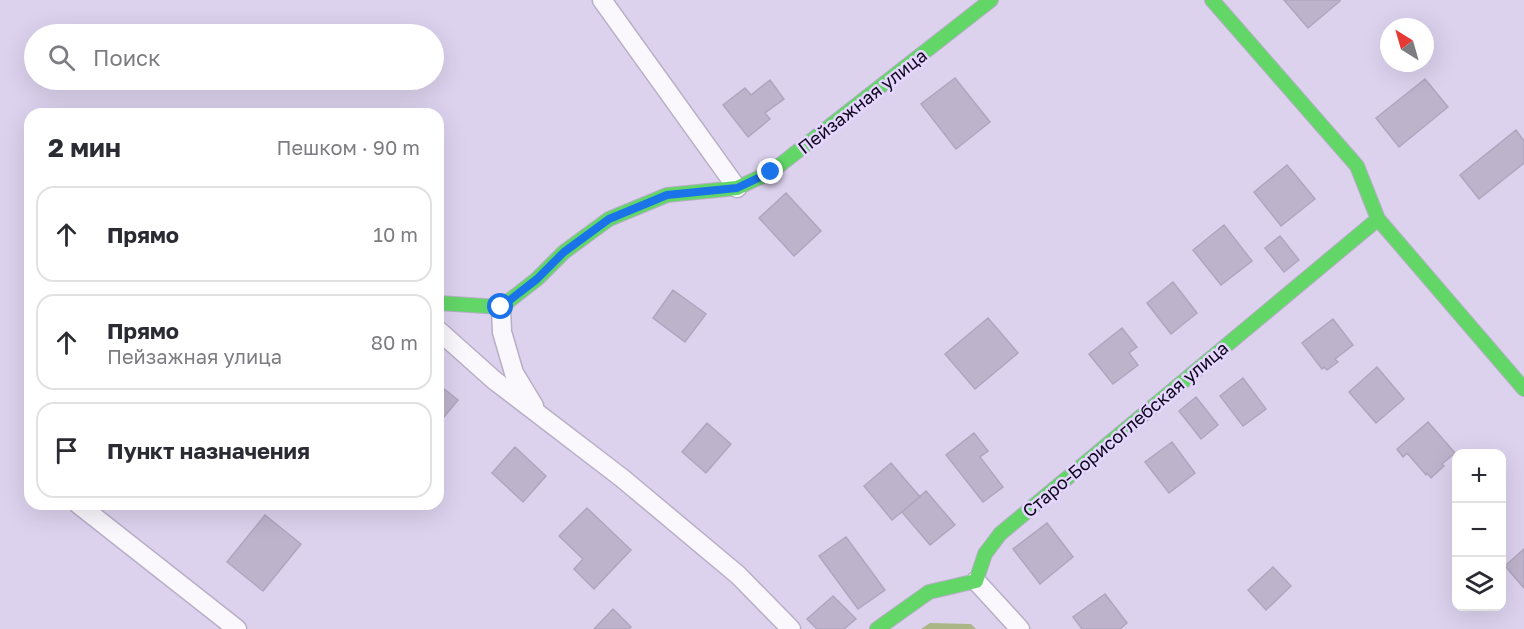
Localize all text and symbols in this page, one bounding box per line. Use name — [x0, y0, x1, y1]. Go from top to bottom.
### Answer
north arrow — [1380, 18, 1434, 72]
search box — [24, 24, 444, 90]
icon: search — [45, 41, 78, 74]
text: Поиск — [93, 44, 161, 71]
street label: Пейзажная улица — [793, 44, 931, 158]
text: 2 мин — [48, 132, 121, 163]
text: Пешком · 90 m — [277, 135, 420, 159]
route end — [757, 158, 783, 184]
icon: ahead — [50, 218, 83, 251]
text: Прямо — [107, 221, 179, 248]
text: 10 m — [373, 222, 418, 246]
route start — [487, 293, 513, 319]
text: Прямо — [107, 317, 179, 344]
icon: ahead — [50, 326, 83, 359]
text: 80 m — [371, 330, 418, 354]
street label: Старо-Борисоглебская улица — [1018, 336, 1232, 522]
text: Пейзажная улица — [107, 344, 282, 368]
icon: arrive — [50, 434, 83, 467]
text: Пункт назначения — [107, 437, 310, 464]
map controls — [1452, 449, 1506, 611]
button: + — [1452, 449, 1506, 503]
button: − — [1452, 503, 1506, 557]
button: layers — [1452, 557, 1506, 611]

